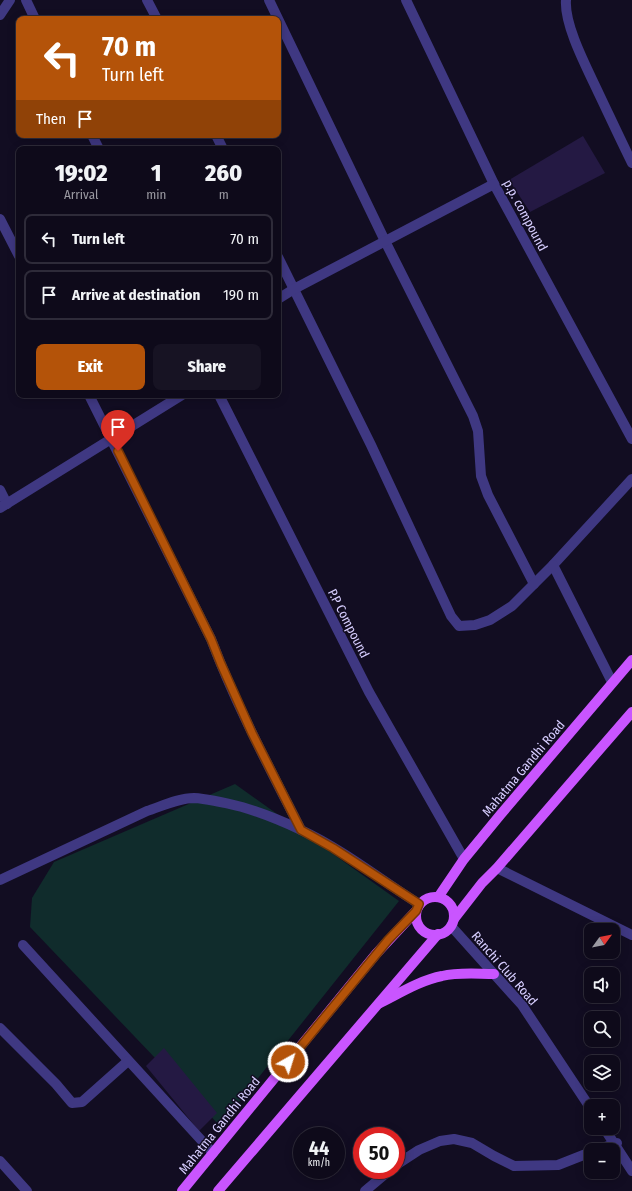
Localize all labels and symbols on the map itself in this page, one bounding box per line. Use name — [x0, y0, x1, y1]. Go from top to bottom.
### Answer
street label: p.p. compound — [500, 177, 551, 253]
pin — [101, 410, 135, 451]
street label: P.P Compound — [325, 586, 372, 660]
street label: Mahatma Gandhi Road — [479, 717, 568, 819]
north arrow — [584, 923, 620, 959]
street label: Ranchi Club Road — [469, 928, 541, 1008]
position arrow — [267, 1041, 309, 1083]
street label: Mahatma Gandhi Road — [176, 1074, 263, 1177]
speed limit sign: 50 — [353, 1127, 405, 1179]

